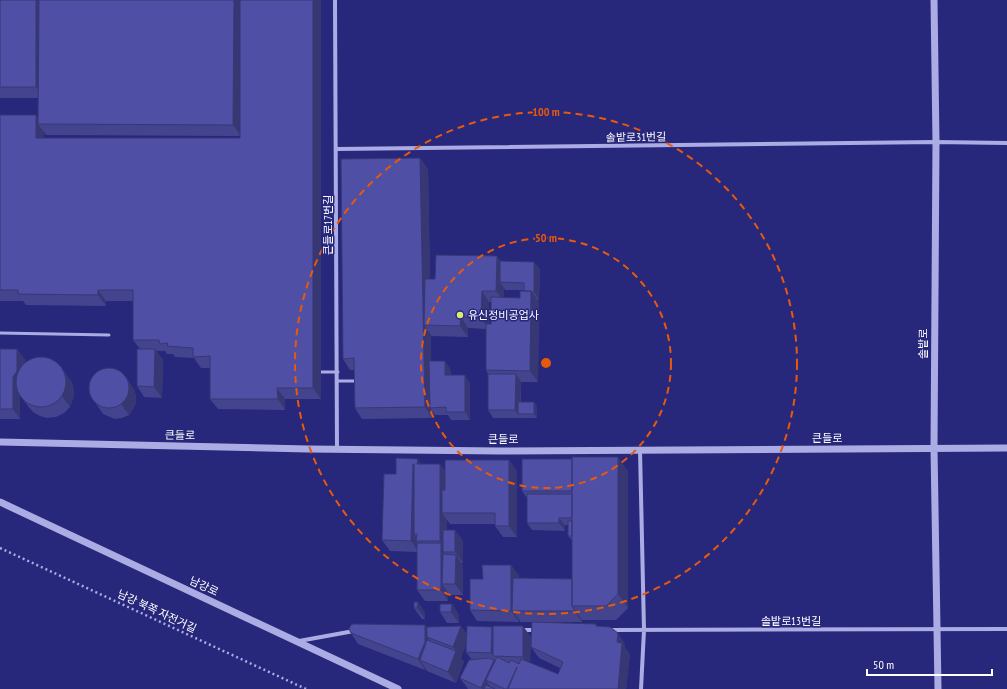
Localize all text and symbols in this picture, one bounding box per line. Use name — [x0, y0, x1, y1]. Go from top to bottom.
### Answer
text: 100 m — [532, 104, 560, 119]
street label: 솔밭로31번길 — [606, 129, 666, 145]
street label: 큰들로17번길 — [321, 195, 335, 255]
text: 50 m — [535, 230, 557, 245]
place label: 유신정비공업사 — [468, 308, 539, 322]
marker: 유신정비공업사 — [455, 310, 465, 320]
street label: 솔밭로 — [916, 329, 930, 359]
centre of rings — [539, 356, 553, 370]
street label: 큰들로 — [165, 428, 195, 442]
street label: 큰들로 — [812, 431, 842, 445]
street label: 큰들로 — [488, 432, 518, 446]
street label: 남강로 — [187, 573, 221, 599]
street label: 남강 북쪽 자전거길 — [115, 587, 199, 635]
street label: 솔밭로13번길 — [761, 614, 821, 628]
scale bar — [867, 651, 992, 677]
text: 50 m — [873, 657, 894, 672]

